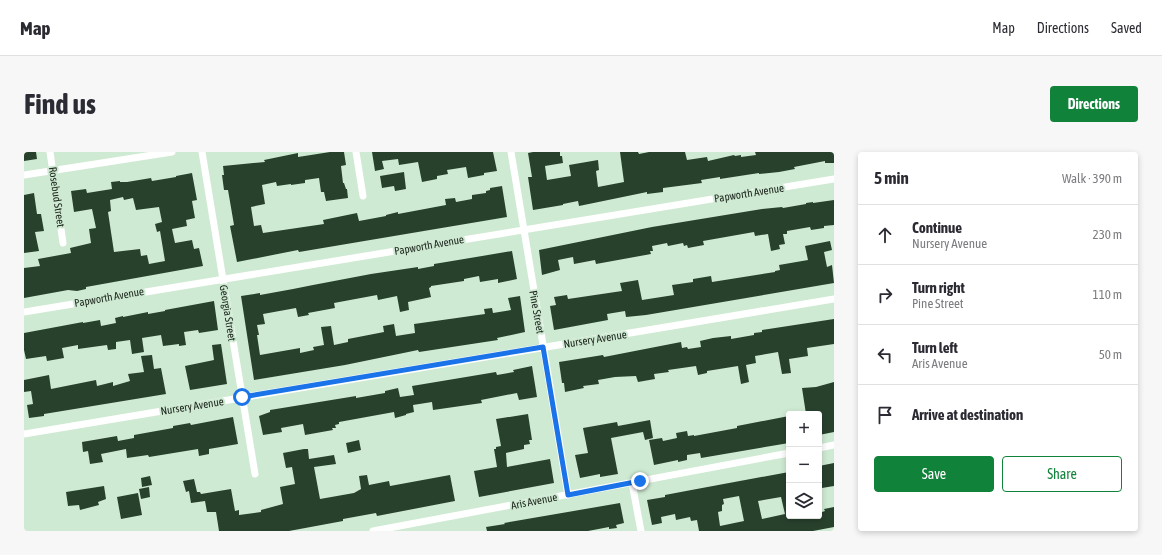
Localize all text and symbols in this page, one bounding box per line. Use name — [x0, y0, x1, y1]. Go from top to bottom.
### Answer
text: Map — [20, 17, 51, 39]
text: Map — [992, 20, 1015, 36]
text: Directions — [1037, 20, 1089, 36]
text: Saved — [1111, 20, 1142, 36]
button: Directions — [1050, 86, 1138, 122]
text: Find us — [24, 88, 96, 120]
street label: Rosebud Street — [47, 166, 67, 228]
text: 5 min — [874, 168, 909, 188]
text: Walk · 390 m — [1062, 171, 1122, 186]
street label: Papworth Avenue — [713, 182, 785, 204]
text: Continue — [912, 219, 962, 236]
icon: ahead — [874, 224, 896, 246]
text: 230 m — [1093, 227, 1122, 242]
street label: Papworth Avenue — [393, 233, 465, 257]
text: Nursery Avenue — [912, 236, 987, 251]
text: Turn right — [912, 279, 965, 296]
street label: Georgia Street — [218, 284, 238, 342]
icon: right — [874, 284, 896, 306]
street label: Papworth Avenue — [73, 285, 145, 309]
text: 110 m — [1093, 287, 1122, 302]
street label: Pine Street — [527, 289, 547, 335]
text: Pine Street — [912, 296, 964, 311]
street label: Nursery Avenue — [563, 328, 627, 350]
text: Turn left — [912, 339, 958, 356]
icon: left — [874, 344, 896, 366]
text: 50 m — [1099, 347, 1122, 362]
text: Aris Avenue — [912, 356, 968, 371]
route start — [233, 388, 251, 406]
street label: Nursery Avenue — [160, 395, 224, 417]
icon: arrive — [874, 404, 896, 426]
text: Arrive at destination — [912, 406, 1023, 423]
map controls — [786, 411, 822, 519]
button: + — [786, 411, 822, 447]
button: − — [786, 447, 822, 483]
button: Save — [874, 456, 994, 492]
button: Share — [1002, 456, 1122, 492]
route end — [631, 472, 649, 490]
button: layers — [786, 483, 822, 519]
street label: Aris Avenue — [510, 491, 558, 511]

